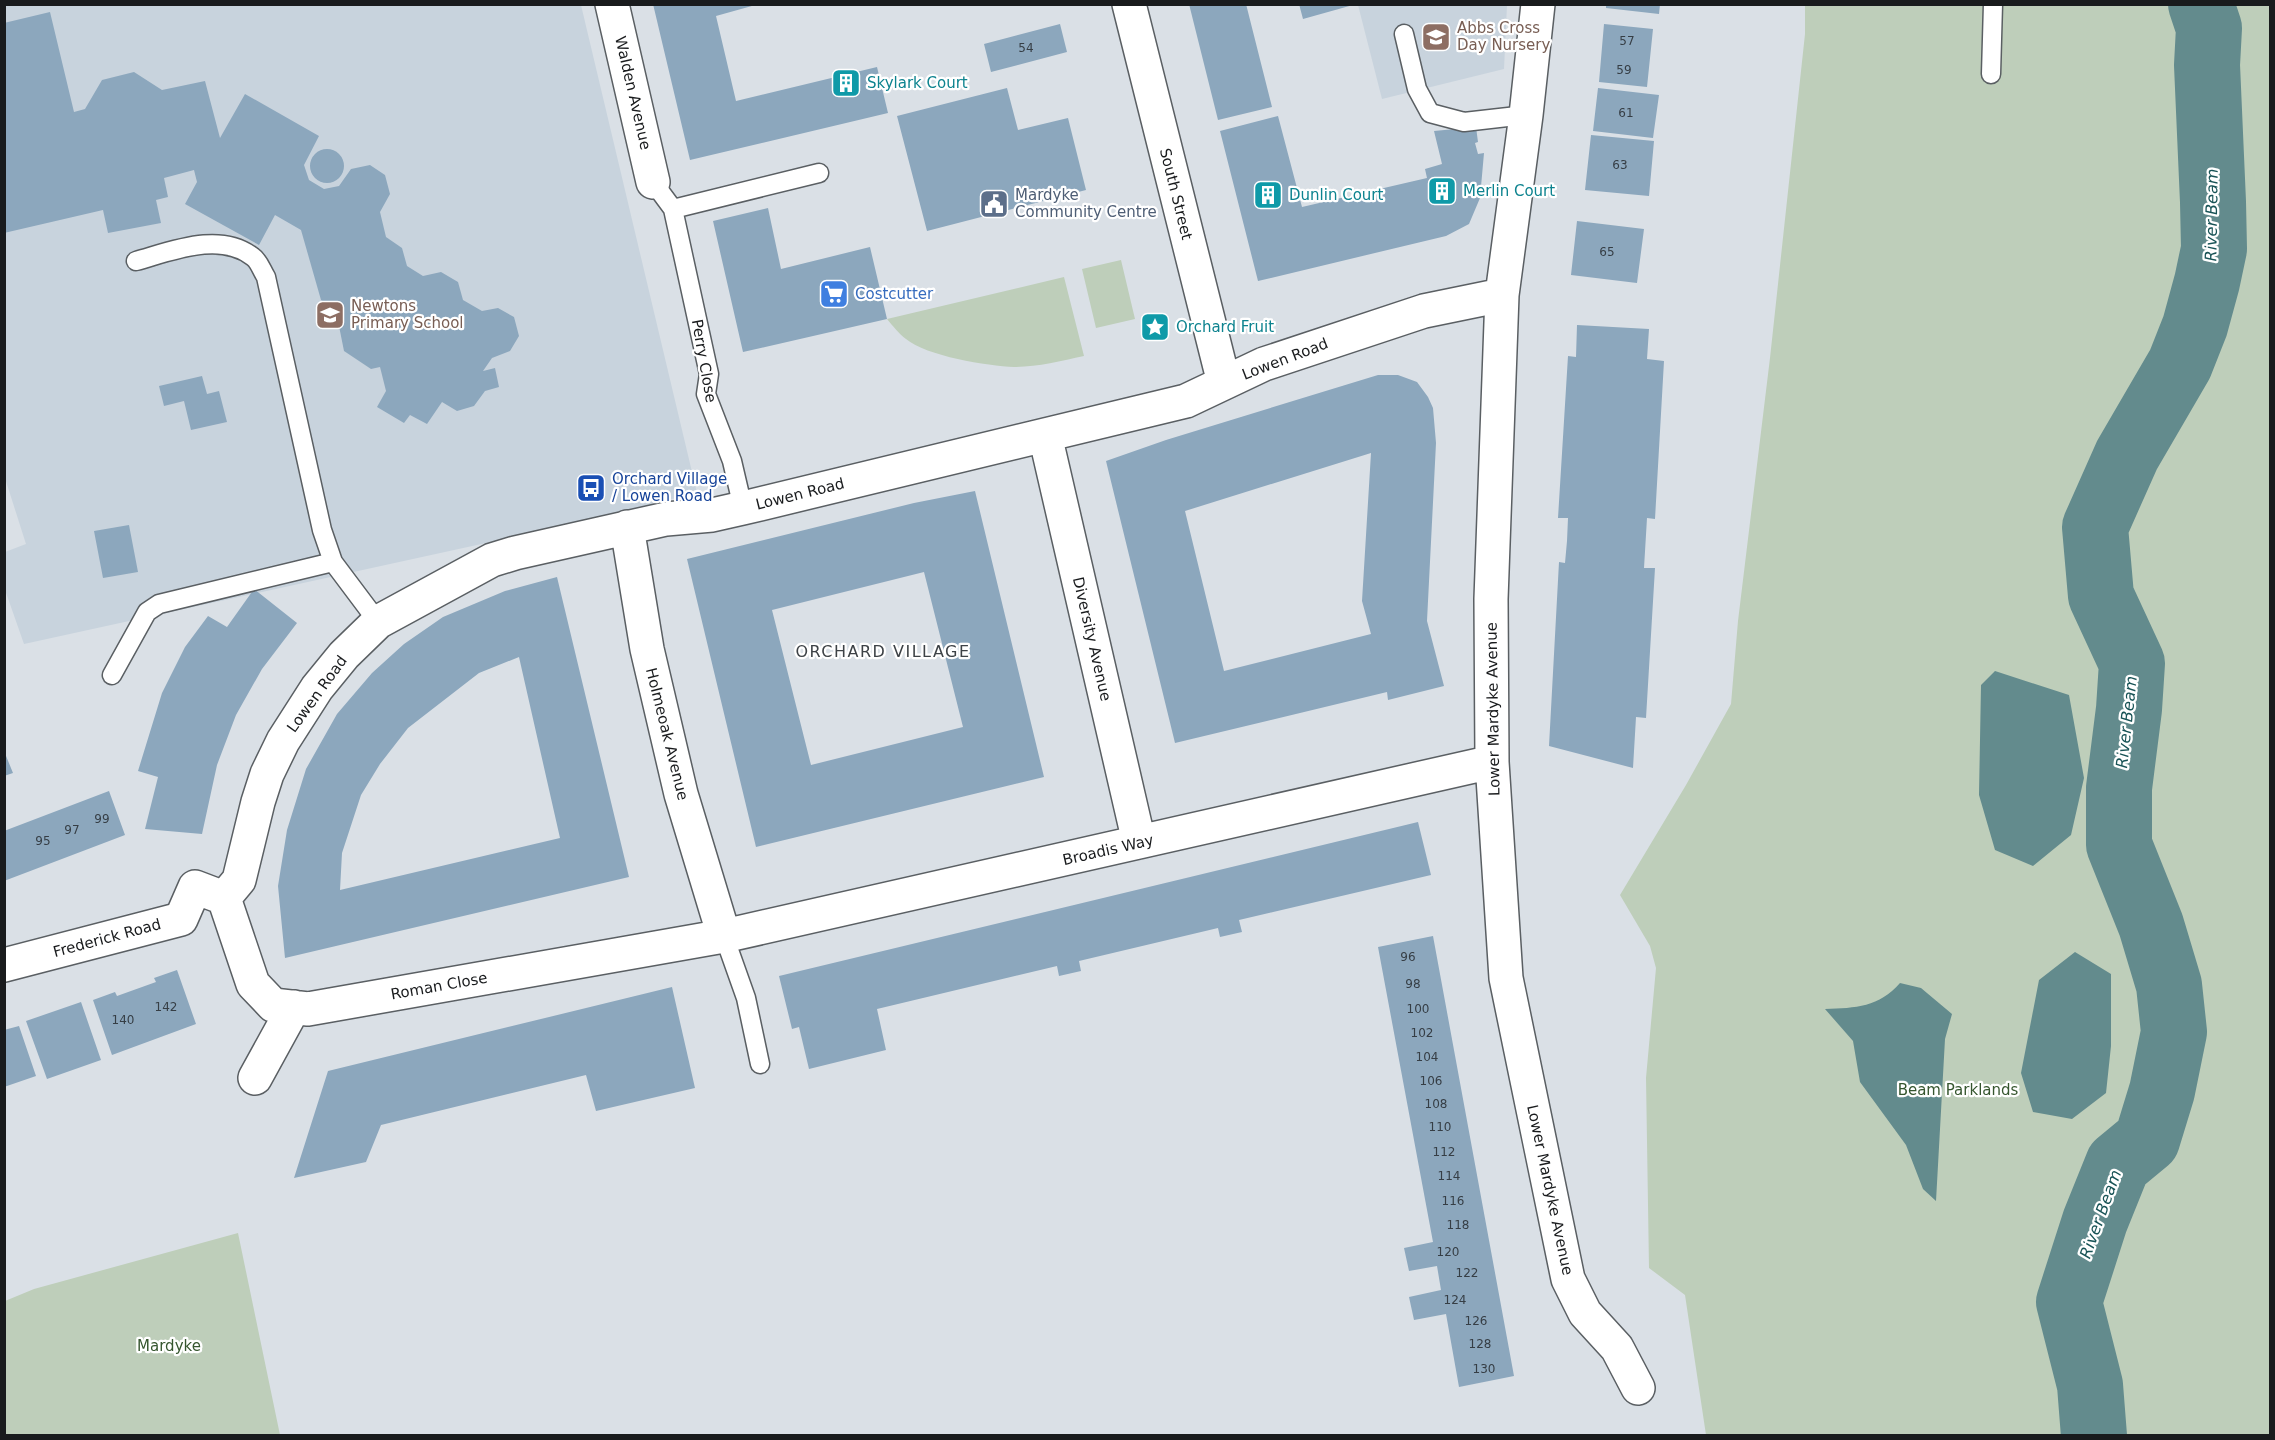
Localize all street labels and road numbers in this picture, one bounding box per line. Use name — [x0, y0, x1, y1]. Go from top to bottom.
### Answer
street label: Walden Avenue — [611, 34, 655, 152]
street label: South Street — [1156, 146, 1196, 242]
street label: Perry Close — [688, 318, 720, 404]
street label: Lowen Road — [1239, 334, 1331, 384]
street label: Lowen Road — [754, 474, 846, 514]
street label: Diversity Avenue — [1069, 575, 1115, 703]
street label: Lower Mardyke Avenue — [1482, 622, 1504, 796]
street label: Lowen Road — [283, 652, 351, 736]
street label: Holmeoak Avenue — [642, 666, 692, 802]
street label: Broadis Way — [1061, 831, 1155, 869]
street label: Frederick Road — [51, 915, 163, 961]
street label: Roman Close — [389, 969, 489, 1003]
street label: Lower Mardyke Avenue — [1523, 1103, 1577, 1277]

